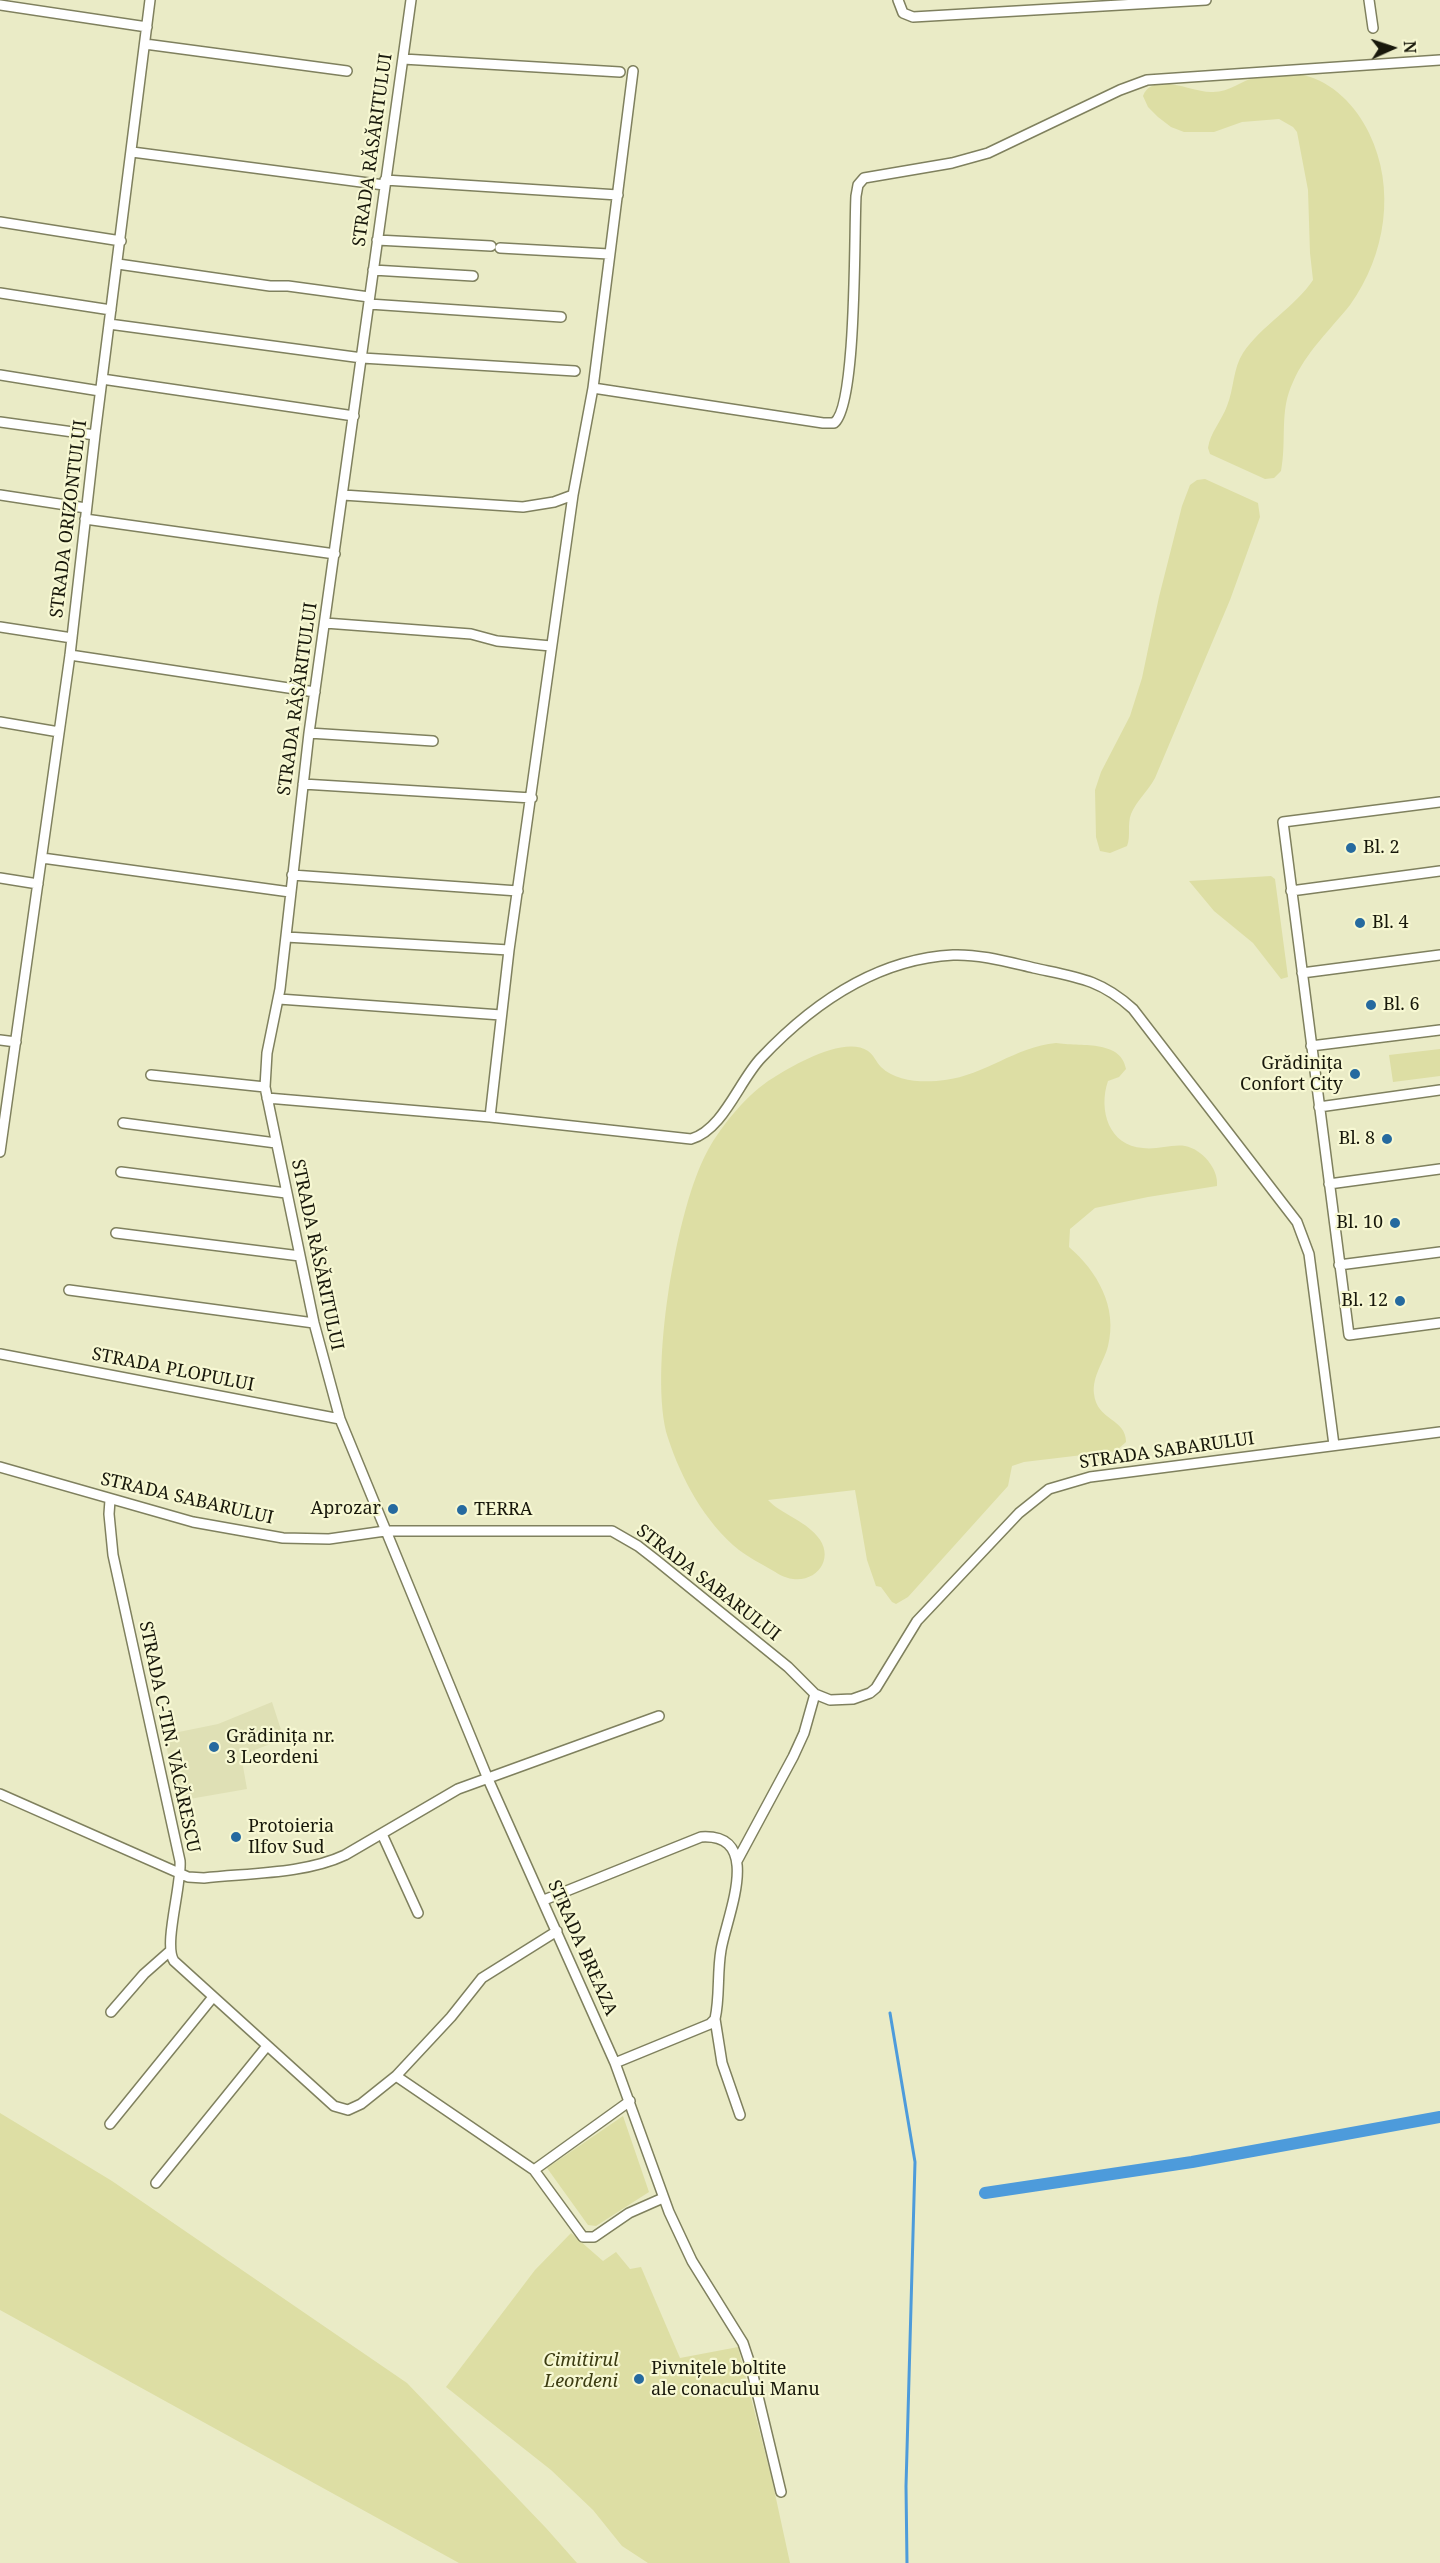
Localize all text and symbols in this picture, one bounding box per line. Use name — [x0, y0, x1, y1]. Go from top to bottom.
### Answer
north arrow — [1362, 18, 1422, 78]
text: N — [1399, 40, 1421, 54]
street label: STRADA RĂSĂRITULUI — [349, 52, 397, 248]
street label: STRADA ORIZONTULUI — [46, 419, 92, 619]
street label: STRADA RĂSĂRITULUI — [274, 601, 322, 797]
place label: Bl. 2 — [1363, 837, 1400, 859]
marker: Bl. 2 — [1344, 841, 1358, 855]
place label: Bl. 4 — [1372, 912, 1409, 934]
marker: Bl. 4 — [1353, 916, 1367, 930]
place label: Bl. 6 — [1383, 994, 1420, 1016]
marker: Bl. 6 — [1364, 998, 1378, 1012]
place label: Grădinița Confort City — [1240, 1053, 1343, 1096]
marker: Grădinița Confort City — [1348, 1067, 1362, 1081]
place label: Bl. 8 — [1338, 1128, 1375, 1150]
marker: Bl. 8 — [1380, 1132, 1394, 1146]
street label: STRADA RĂSĂRITULUI — [286, 1158, 348, 1352]
place label: Bl. 10 — [1336, 1212, 1383, 1234]
marker: Bl. 10 — [1388, 1216, 1402, 1230]
place label: Bl. 12 — [1341, 1290, 1388, 1312]
marker: Bl. 12 — [1393, 1294, 1407, 1308]
street label: STRADA PLOPULUI — [90, 1344, 256, 1396]
street label: STRADA SABARULUI — [1078, 1428, 1256, 1474]
street label: STRADA SABARULUI — [99, 1469, 275, 1529]
place label: Aprozar — [311, 1498, 381, 1520]
place label: TERRA — [474, 1499, 533, 1521]
marker: Aprozar — [386, 1502, 400, 1516]
marker: TERRA — [455, 1503, 469, 1517]
street label: STRADA SABARULUI — [632, 1520, 784, 1646]
street label: STRADA C-TIN. VĂCĂRESCU — [134, 1619, 204, 1855]
place label: Grădinița nr. 3 Leordeni — [226, 1726, 335, 1768]
marker: Grădinița nr. 3 Leordeni — [207, 1740, 221, 1754]
place label: Protoieria Ilfov Sud — [248, 1816, 334, 1858]
marker: Protoieria Ilfov Sud — [229, 1830, 243, 1844]
street label: STRADA BREAZA — [542, 1877, 622, 2019]
park label: Cimitirul Leordeni — [543, 2350, 619, 2392]
place label: Pivnițele boltite ale conacului Manu — [651, 2358, 820, 2400]
marker: Pivnițele boltite ale conacului Manu — [632, 2372, 646, 2386]

